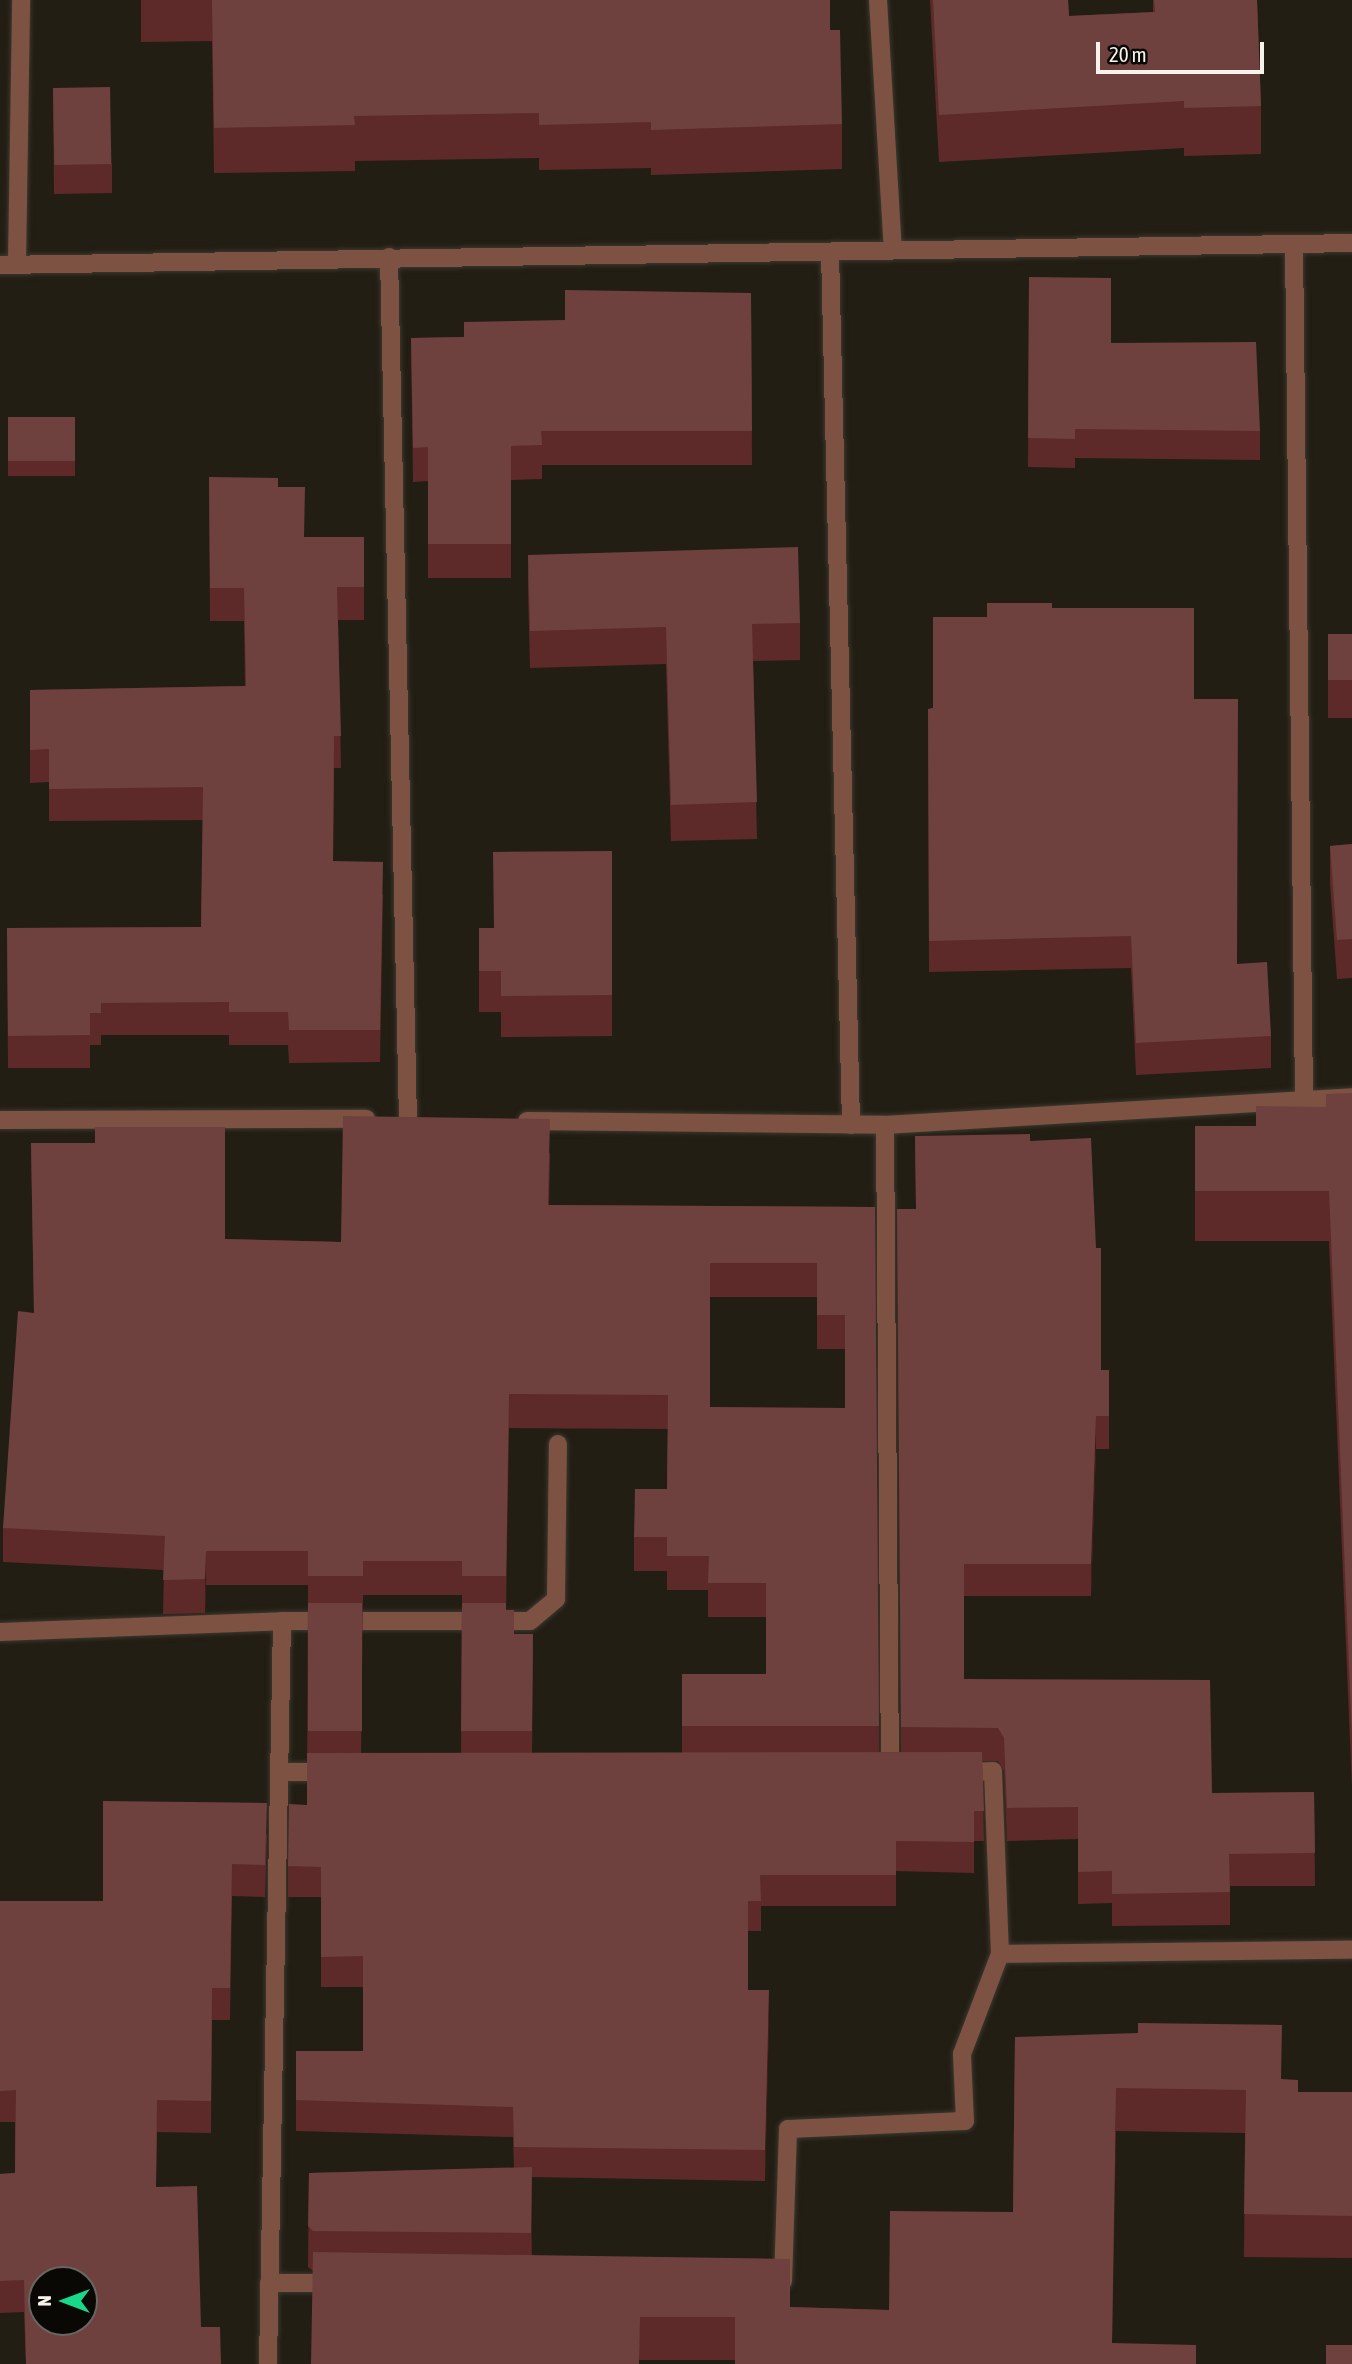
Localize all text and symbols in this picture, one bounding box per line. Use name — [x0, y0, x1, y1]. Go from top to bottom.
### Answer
scale bar — [1100, 28, 1268, 72]
text: 20 m — [1109, 42, 1147, 66]
north arrow — [28, 2266, 98, 2336]
text: N — [33, 2295, 55, 2307]

